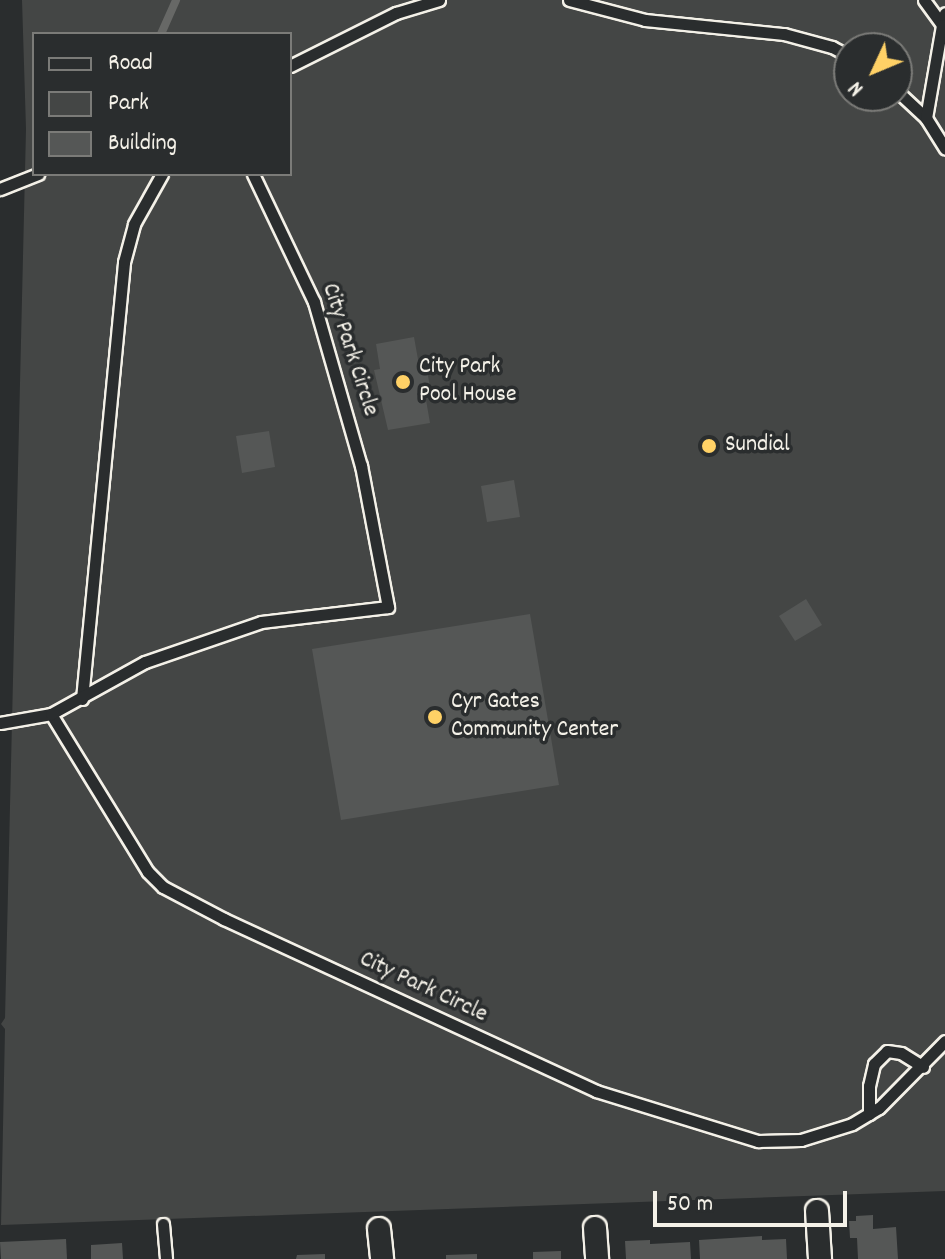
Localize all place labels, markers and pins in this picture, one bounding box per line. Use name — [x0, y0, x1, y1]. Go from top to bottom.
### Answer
place label: City Park Pool House — [419, 354, 516, 410]
marker: City Park Pool House — [394, 373, 412, 391]
place label: Sundial — [725, 432, 790, 460]
marker: Sundial — [700, 437, 718, 455]
place label: Cyr Gates Community Center — [451, 689, 618, 745]
marker: Cyr Gates Community Center — [426, 708, 444, 726]

